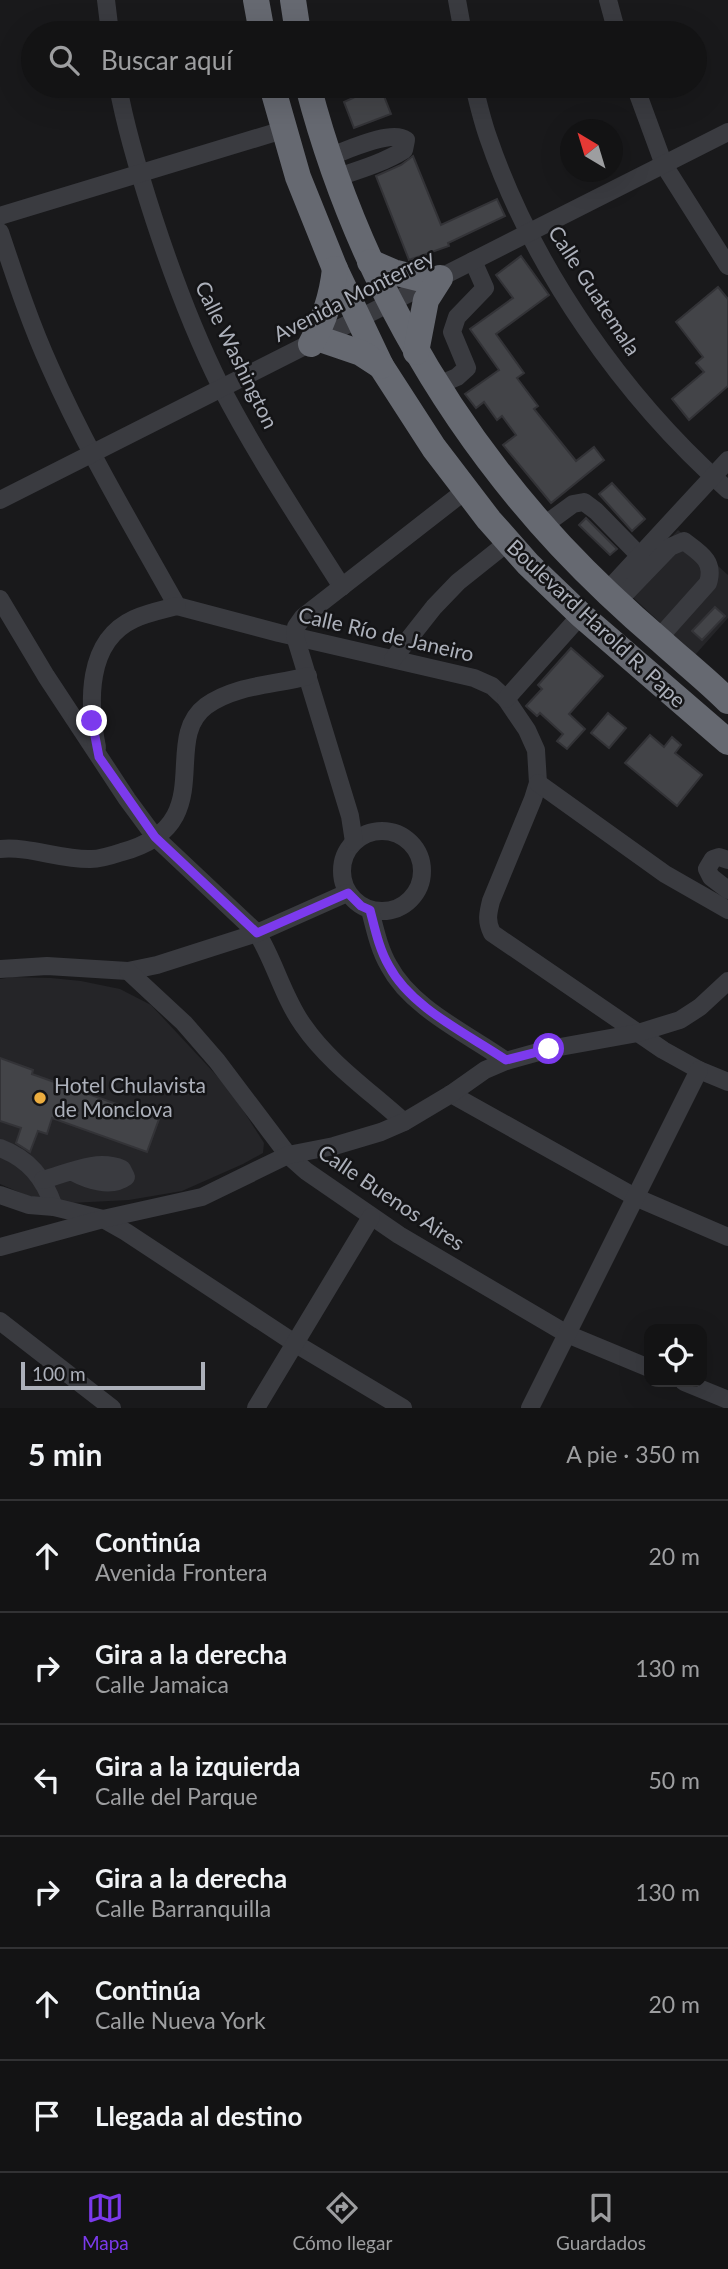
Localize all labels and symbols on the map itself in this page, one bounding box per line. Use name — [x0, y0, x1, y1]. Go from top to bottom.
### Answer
north arrow — [560, 119, 623, 182]
street label: Calle Guatemala — [544, 221, 647, 360]
street label: Avenida Monterrey — [269, 243, 438, 346]
street label: Calle Washington — [191, 276, 284, 432]
street label: Boulevard Harold R. Pape — [503, 534, 691, 712]
street label: Calle Río de Janeiro — [296, 601, 477, 666]
route end — [76, 705, 107, 736]
route start — [533, 1033, 564, 1064]
place label: Hotel Chulavista de Monclova — [54, 1072, 206, 1121]
marker: Hotel Chulavista de Monclova — [32, 1090, 48, 1106]
street label: Calle Buenos Aires — [314, 1139, 470, 1255]
scale bar — [21, 1359, 205, 1391]

